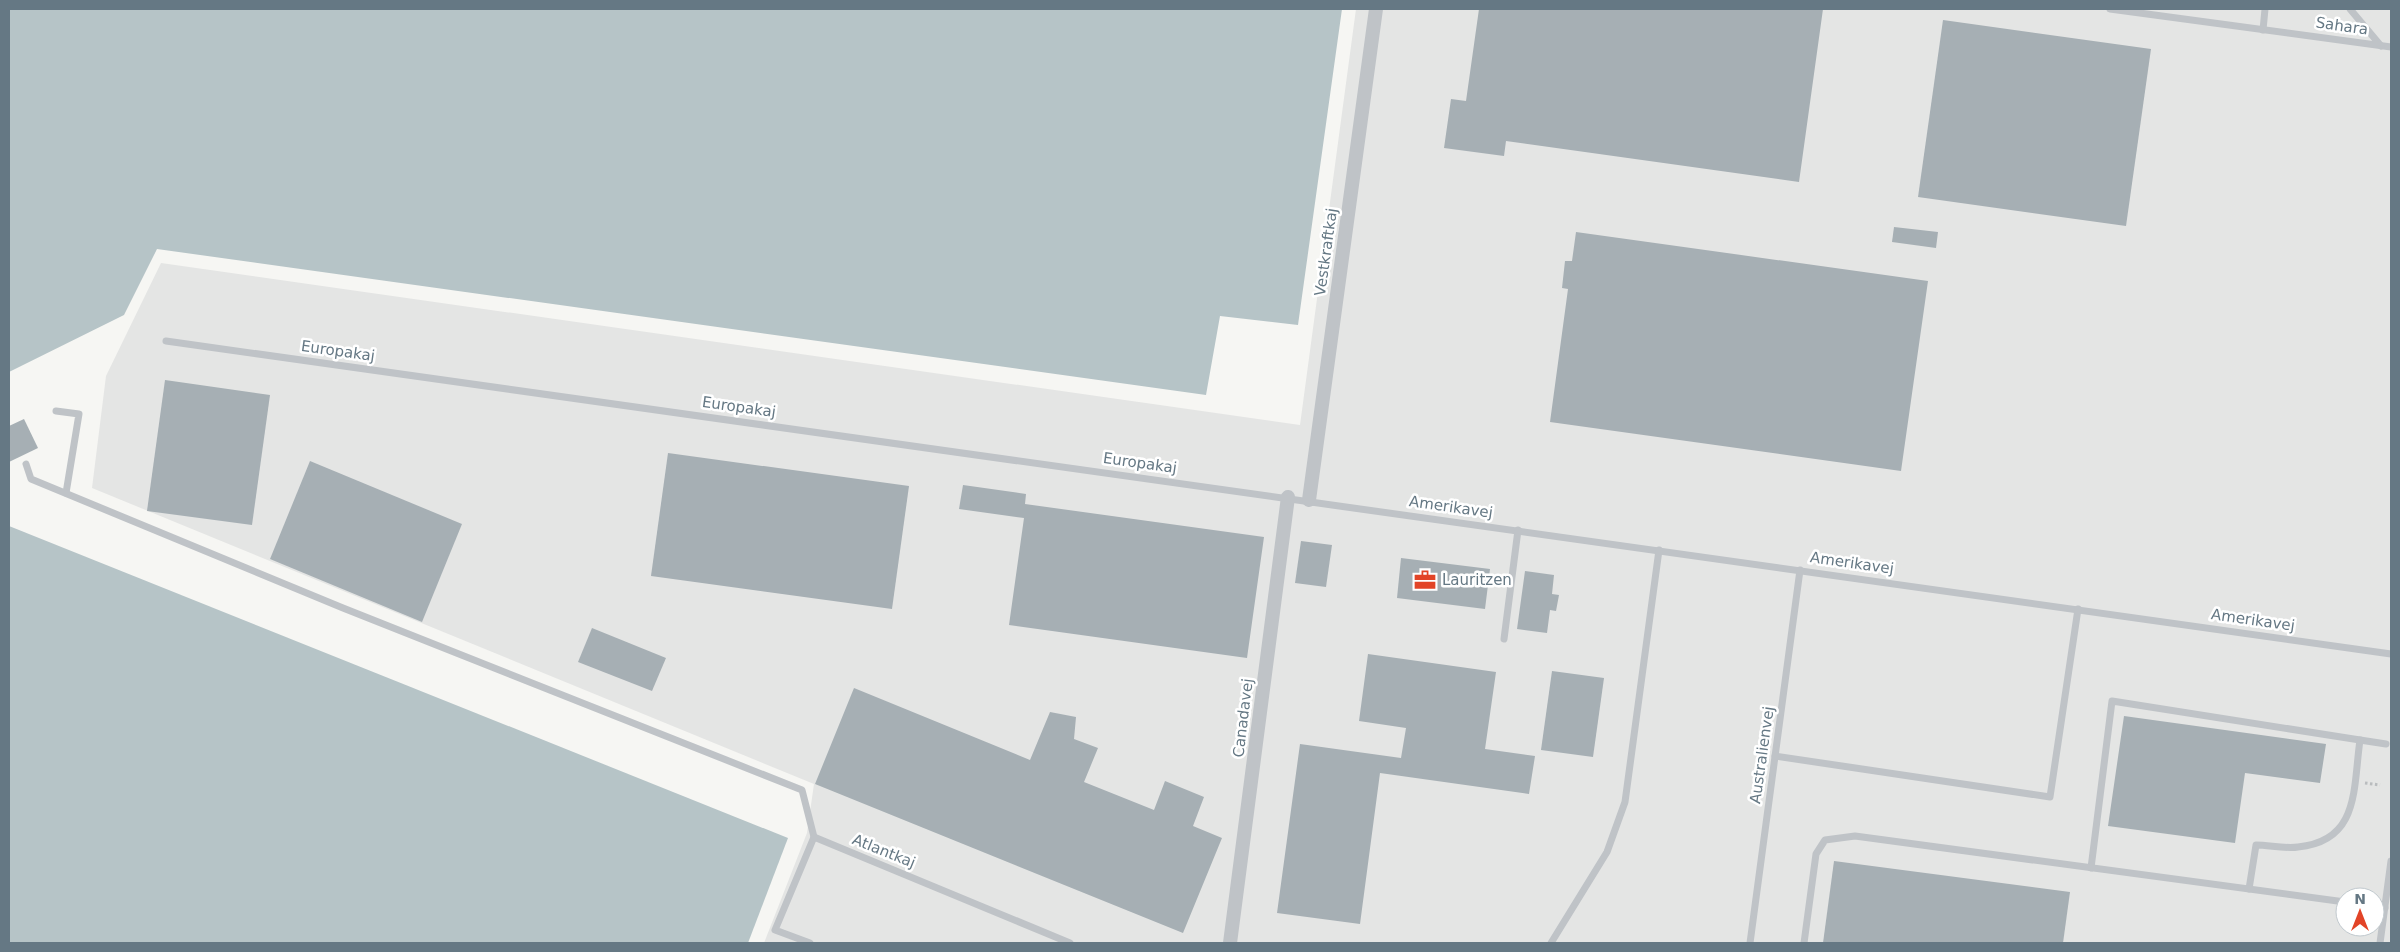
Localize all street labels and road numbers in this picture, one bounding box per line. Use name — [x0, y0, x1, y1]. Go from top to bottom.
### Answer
street label: Sahara — [2315, 13, 2369, 39]
street label: Vestkraftkaj — [1311, 207, 1341, 297]
street label: Europakaj — [300, 337, 376, 365]
street label: Europakaj — [701, 393, 777, 421]
street label: Europakaj — [1102, 449, 1178, 477]
street label: Amerikavej — [1408, 492, 1494, 522]
street label: Amerikavej — [1809, 548, 1895, 578]
street label: Amerikavej — [2210, 605, 2296, 635]
street label: Canadavej — [1229, 678, 1257, 758]
street label: Australienvej — [1746, 705, 1778, 805]
street label: Atlantkaj — [850, 830, 918, 872]

